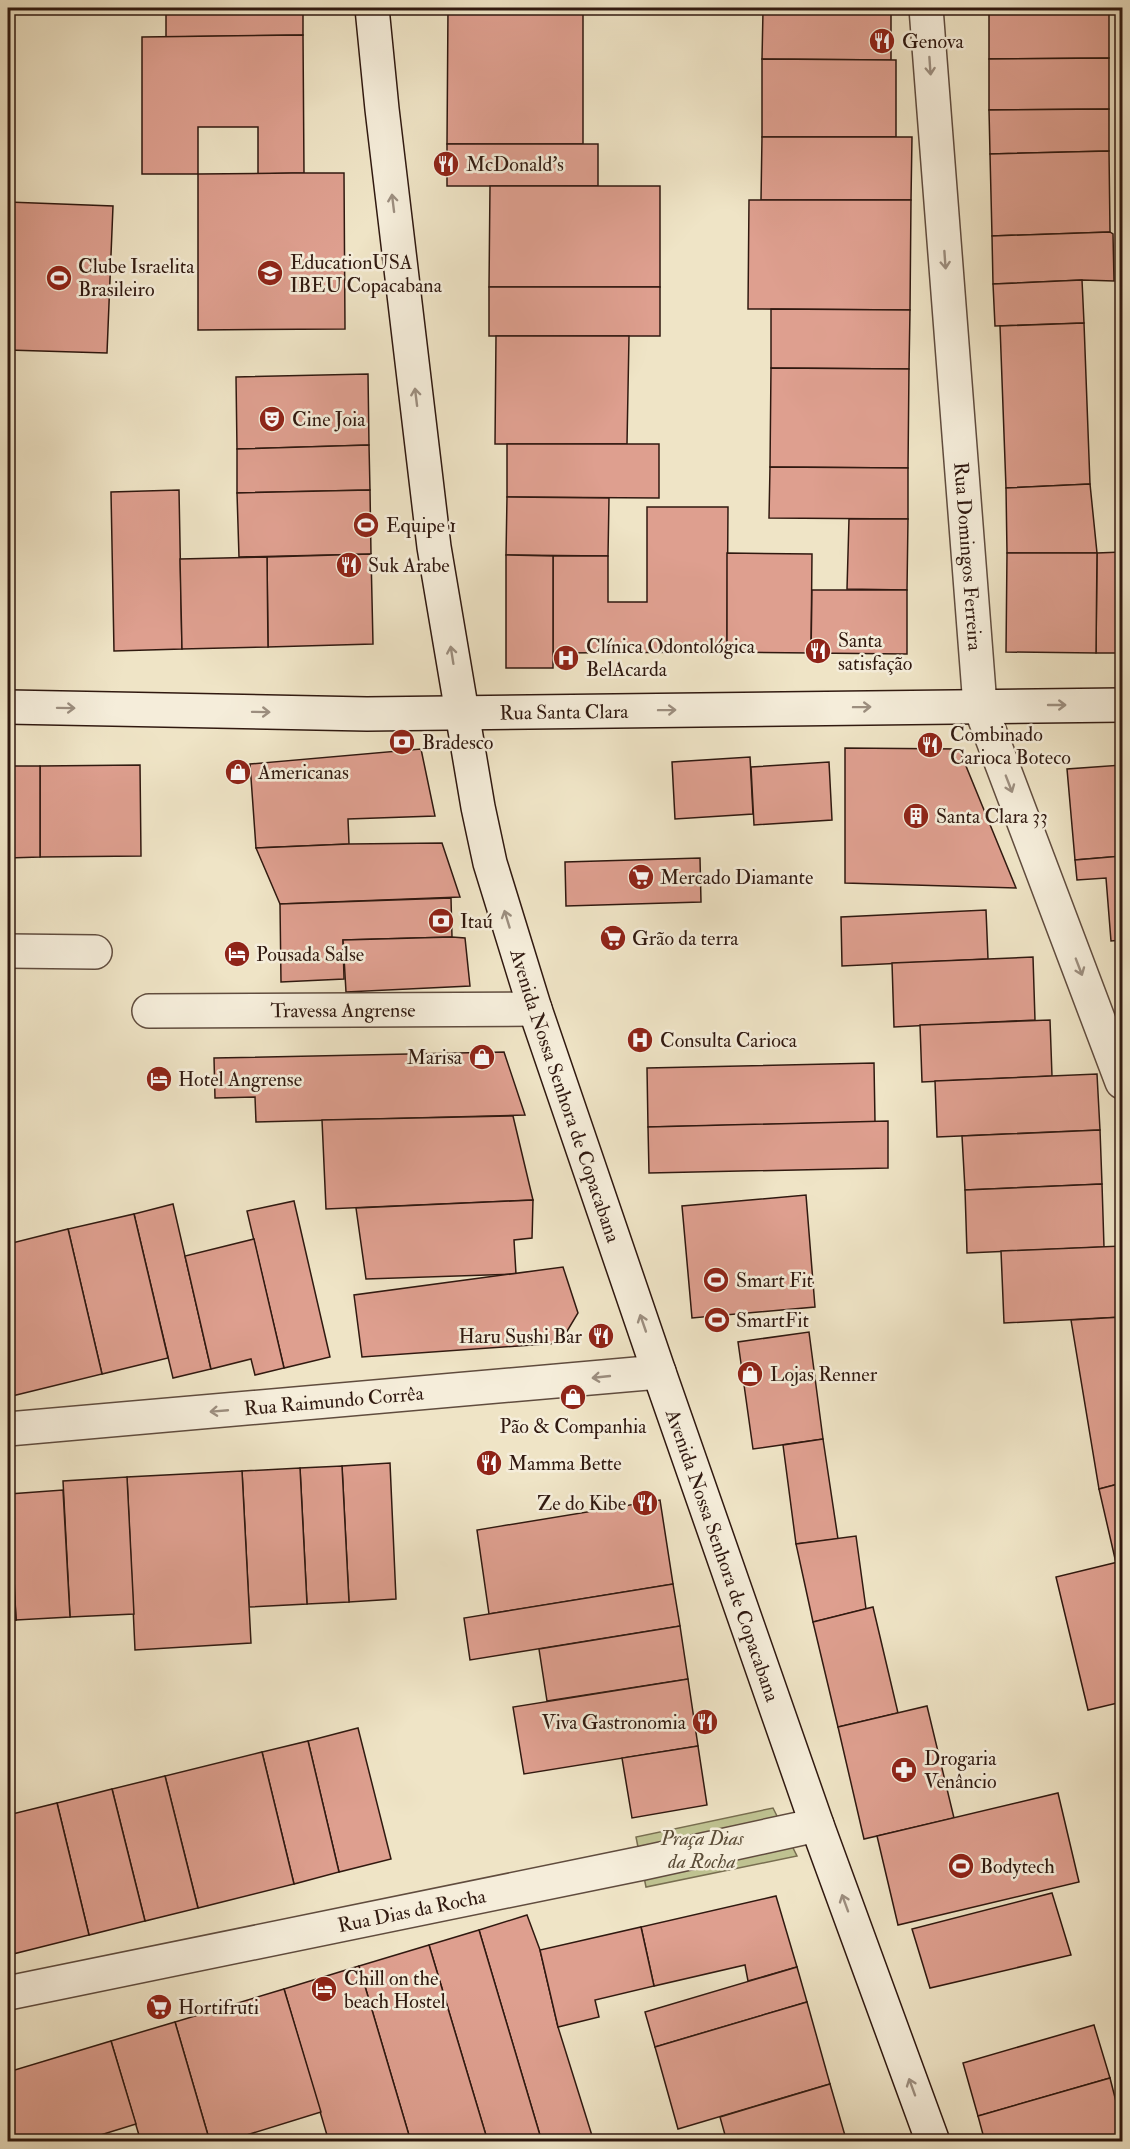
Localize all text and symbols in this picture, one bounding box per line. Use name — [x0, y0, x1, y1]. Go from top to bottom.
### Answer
restaurant icon: Genova — [867, 26, 897, 56]
place label: Genova — [902, 29, 964, 54]
one-way arrow — [925, 55, 936, 75]
restaurant icon: McDonald's — [431, 149, 461, 179]
place label: McDonald's — [466, 152, 564, 177]
one-way arrow — [387, 194, 398, 214]
place label: EducationUSA IBEU Copacabana — [290, 250, 443, 299]
one-way arrow — [940, 250, 951, 270]
place label: Clube Israelita Brasileiro — [78, 254, 195, 302]
school or university icon: EducationUSA IBEU Copacabana — [255, 258, 285, 288]
sports icon: Clube Israelita Brasileiro — [44, 263, 74, 293]
one-way arrow — [410, 387, 421, 407]
theatre icon: Cine Joia — [257, 404, 287, 434]
place label: Cine Joia — [292, 407, 366, 432]
street label: Rua Domingos Ferreira — [948, 461, 988, 652]
sports icon: Equipe 1 — [351, 510, 381, 540]
place label: Equipe 1 — [386, 513, 456, 539]
restaurant icon: Suk Arabe — [334, 550, 364, 580]
place label: Suk Arabe — [368, 553, 450, 578]
place label: Santa satisfação — [838, 628, 912, 676]
place label: Clínica Odontológica BelAcarda — [586, 634, 756, 682]
restaurant icon: Santa satisfação — [803, 636, 833, 666]
hospital icon: Clínica Odontológica BelAcarda — [551, 643, 581, 673]
one-way arrow — [446, 646, 457, 665]
street label: Rua Santa Clara — [499, 699, 629, 725]
one-way arrow — [1046, 699, 1066, 711]
one-way arrow — [851, 701, 871, 713]
one-way arrow — [55, 702, 75, 714]
one-way arrow — [656, 704, 676, 716]
one-way arrow — [250, 706, 270, 718]
place label: Combinado Carioca Boteco — [950, 722, 1071, 770]
bank icon: Bradesco — [387, 727, 417, 757]
place label: Bradesco — [422, 730, 493, 755]
restaurant icon: Combinado Carioca Boteco — [915, 730, 945, 760]
shop icon: Americanas — [223, 757, 253, 787]
place label: Americanas — [257, 760, 349, 785]
one-way arrow — [1005, 775, 1016, 793]
building icon: Santa Clara 33 — [901, 801, 931, 831]
place label: Santa Clara 33 — [936, 804, 1048, 829]
supermarket icon: Mercado Diamante — [626, 862, 656, 892]
place label: Mercado Diamante — [660, 865, 813, 890]
bank icon: Itaú — [426, 906, 456, 936]
place label: Itaú — [460, 909, 493, 934]
one-way arrow — [501, 910, 512, 929]
supermarket icon: Grão da terra — [598, 923, 628, 953]
place label: Grão da terra — [632, 926, 739, 951]
hotel icon: Pousada Salse — [222, 939, 252, 969]
place label: Pousada Salse — [256, 942, 364, 967]
street label: Avenida Nossa Senhora de Copacabana — [504, 945, 626, 1246]
one-way arrow — [1074, 957, 1085, 976]
street label: Travessa Angrense — [270, 998, 416, 1023]
hospital icon: Consulta Carioca — [625, 1025, 655, 1055]
place label: Consulta Carioca — [660, 1028, 798, 1053]
shop icon: Marisa — [467, 1042, 497, 1072]
place label: Marisa — [407, 1045, 463, 1070]
hotel icon: Hotel Angrense — [144, 1064, 174, 1094]
place label: Hotel Angrense — [178, 1067, 302, 1092]
sports icon: Smart Fit — [701, 1265, 731, 1295]
place label: Smart Fit — [736, 1268, 814, 1293]
sports icon: SmartFit — [702, 1305, 732, 1335]
place label: SmartFit — [736, 1308, 809, 1333]
one-way arrow — [636, 1314, 647, 1333]
restaurant icon: Haru Sushi Bar — [586, 1321, 616, 1351]
place label: Haru Sushi Bar — [458, 1324, 583, 1349]
shop icon: Lojas Renner — [735, 1359, 765, 1389]
place label: Lojas Renner — [770, 1362, 878, 1387]
one-way arrow — [592, 1372, 612, 1383]
street label: Rua Raimundo Corrêa — [243, 1381, 425, 1421]
shop icon: Pão & Companhia — [558, 1382, 588, 1412]
street label: Avenida Nossa Senhora de Copacabana — [660, 1405, 785, 1706]
one-way arrow — [209, 1406, 229, 1417]
place label: Pão & Companhia — [499, 1414, 647, 1440]
restaurant icon: Mamma Bette — [474, 1448, 504, 1478]
place label: Mamma Bette — [508, 1451, 622, 1476]
restaurant icon: Ze do Kibe — [630, 1488, 660, 1518]
place label: Ze do Kibe — [537, 1491, 626, 1516]
restaurant icon: Viva Gastronomia — [690, 1707, 720, 1737]
place label: Viva Gastronomia — [541, 1710, 687, 1735]
place label: Drogaria Venâncio — [924, 1746, 997, 1794]
pharmacy icon: Drogaria Venâncio — [889, 1755, 919, 1785]
park label: Praça Dias da Rocha — [660, 1826, 744, 1874]
sports icon: Bodytech — [946, 1851, 976, 1881]
place label: Bodytech — [980, 1854, 1055, 1879]
street label: Rua Dias da Rocha — [335, 1883, 489, 1938]
one-way arrow — [839, 1895, 850, 1913]
place label: Chill on the beach Hostel — [344, 1966, 446, 2014]
hotel icon: Chill on the beach Hostel — [309, 1974, 339, 2004]
supermarket icon: Hortifruti — [144, 1992, 174, 2022]
place label: Hortifruti — [178, 1995, 259, 2020]
one-way arrow — [906, 2078, 917, 2096]

